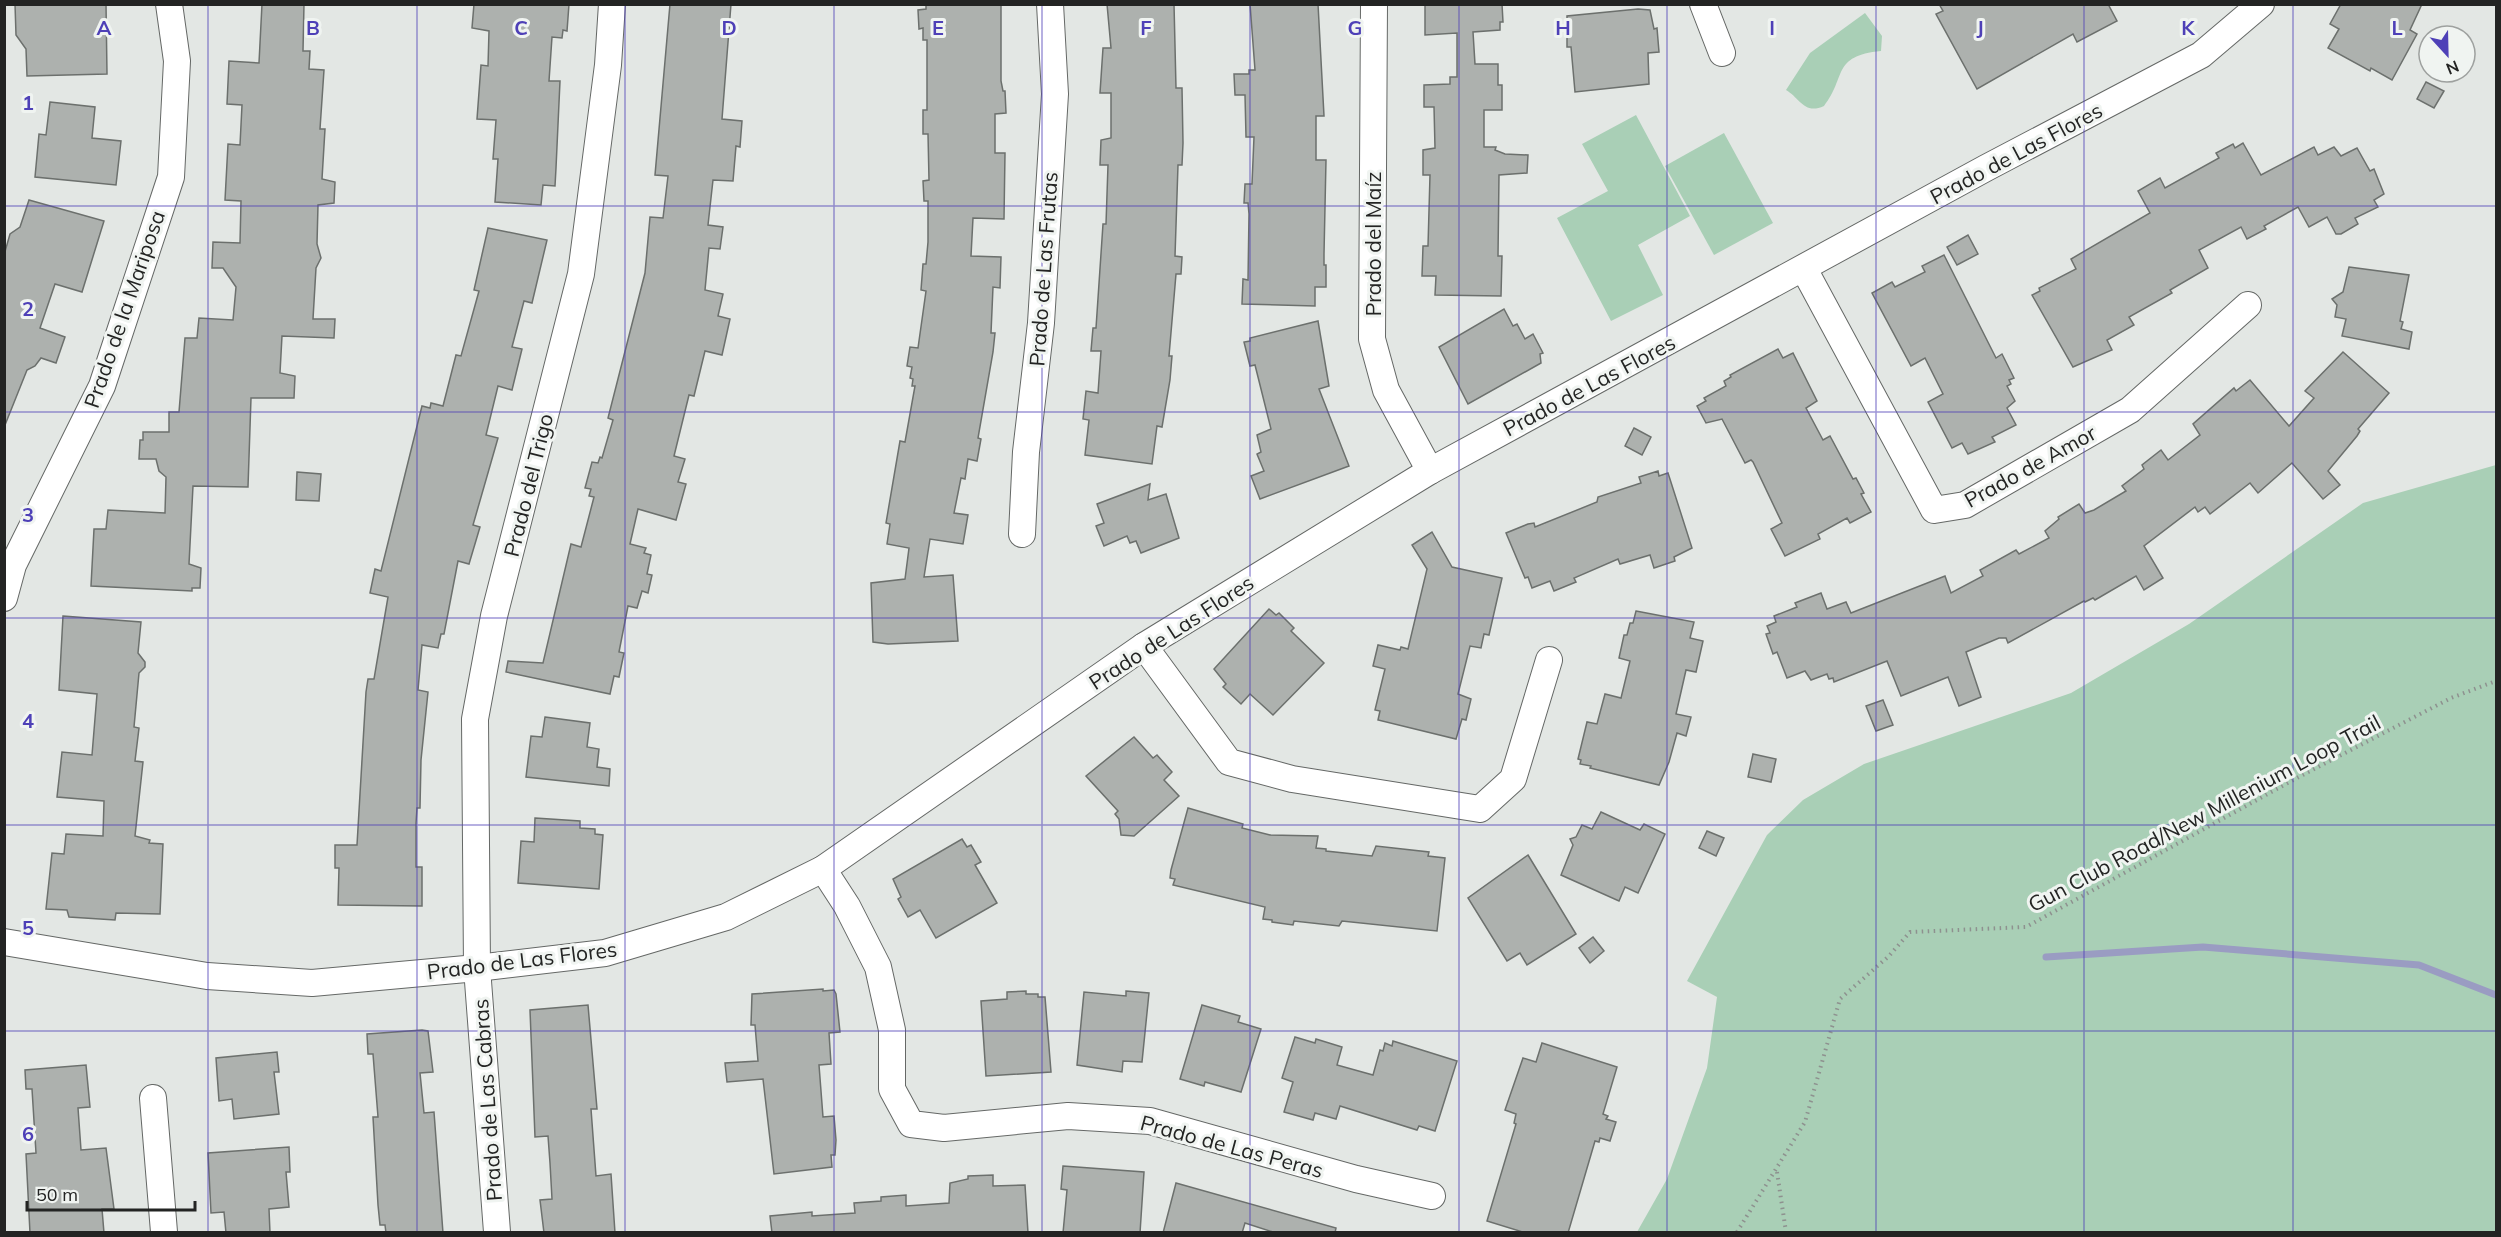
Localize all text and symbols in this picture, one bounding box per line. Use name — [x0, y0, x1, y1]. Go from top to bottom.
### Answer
text: A — [97, 15, 112, 40]
text: B — [306, 15, 320, 40]
text: C — [514, 15, 528, 40]
text: D — [721, 15, 737, 40]
text: E — [932, 15, 944, 40]
text: F — [1140, 15, 1152, 40]
text: G — [1348, 15, 1362, 40]
text: H — [1555, 15, 1571, 40]
text: I — [1769, 15, 1775, 40]
text: J — [1976, 15, 1984, 40]
text: K — [2181, 15, 2195, 40]
text: L — [2391, 15, 2403, 40]
north arrow — [2417, 24, 2477, 84]
text: N — [2443, 56, 2462, 79]
text: 1 — [22, 90, 34, 115]
street label: Prado de Las Flores — [1925, 97, 2107, 209]
street label: Prado de Las Frutas — [1023, 171, 1063, 367]
street label: Prado del Maíz — [1360, 172, 1386, 316]
street label: Prado de la Mariposa — [78, 207, 170, 411]
text: 2 — [22, 296, 34, 321]
street label: Prado de Las Flores — [1498, 329, 1680, 441]
street label: Prado del Trigo — [498, 411, 558, 559]
street label: Prado de Amor — [1960, 419, 2101, 513]
text: 3 — [22, 502, 34, 527]
street label: Prado de Las Flores — [1084, 569, 1258, 695]
text: 4 — [22, 708, 34, 733]
street label: Gun Club Road/New Millenium Loop Trail — [2023, 709, 2385, 917]
text: 5 — [22, 915, 34, 940]
street label: Prado de Las Flores — [426, 935, 618, 985]
street label: Prado de Las Cabras — [467, 998, 507, 1202]
street label: Prado de Las Peras — [1138, 1109, 1326, 1183]
text: 6 — [22, 1121, 34, 1146]
scale bar — [27, 1174, 195, 1212]
text: 50 m — [36, 1183, 78, 1206]

